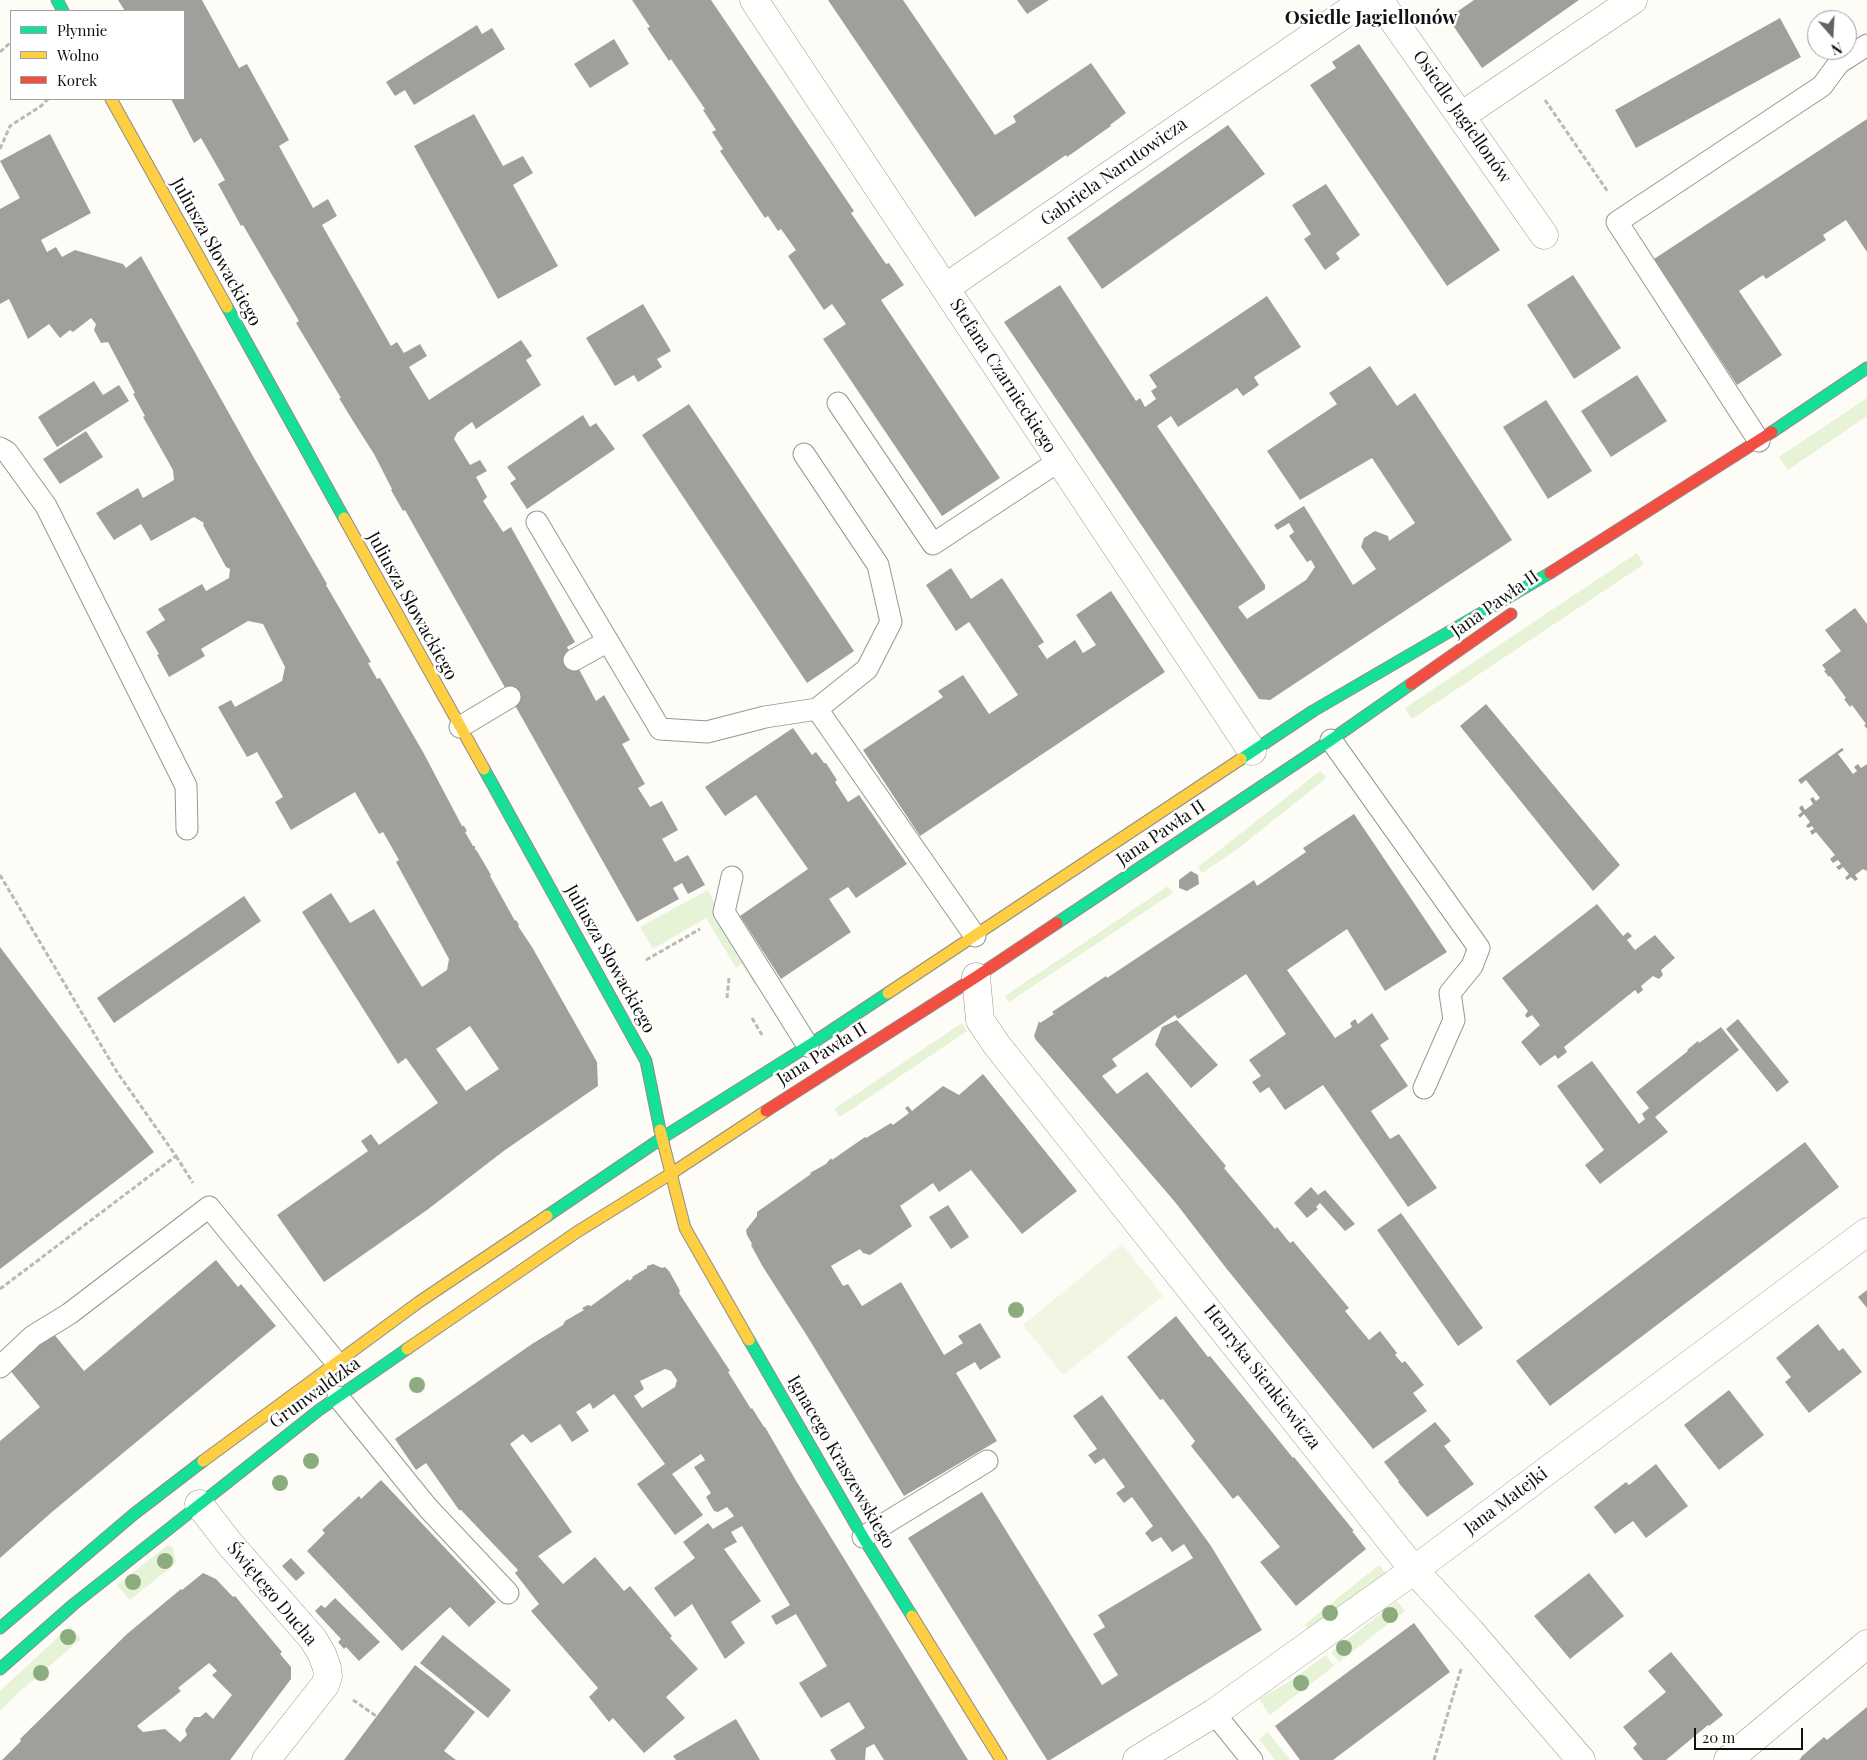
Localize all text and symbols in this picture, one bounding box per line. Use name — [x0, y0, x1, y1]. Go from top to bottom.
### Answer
district label: Osiedle Jagiellonów — [1285, 7, 1457, 29]
legend — [10, 10, 185, 100]
north arrow — [1807, 10, 1857, 60]
text: Płynnie — [57, 20, 107, 40]
text: N — [1829, 38, 1845, 59]
text: Wolno — [57, 45, 99, 65]
street label: Osiedle Jagiellonów — [1408, 46, 1516, 188]
text: Korek — [57, 70, 97, 90]
street label: Gabriela Narutowicza — [1037, 113, 1191, 231]
street label: Juliusza Słowackiego — [166, 174, 266, 330]
street label: Stefana Czarnieckiego — [945, 295, 1061, 457]
street label: Juliusza Słowackiego — [362, 528, 462, 684]
street label: Jana Pawła II — [1447, 566, 1543, 642]
street label: Jana Pawła II — [1113, 795, 1209, 871]
street label: Juliusza Słowackiego — [560, 881, 660, 1037]
street label: Jana Pawła II — [773, 1018, 871, 1090]
street label: Henryka Sienkiewicza — [1199, 1300, 1325, 1454]
street label: Grunwaldzka — [265, 1353, 365, 1433]
street label: Ignacego Kraszewskiego — [783, 1372, 899, 1552]
street label: Jana Matejki — [1460, 1463, 1552, 1539]
street label: Świętego Ducha — [222, 1538, 322, 1650]
scale bar — [1697, 1718, 1806, 1750]
text: 20 m — [1702, 1727, 1735, 1747]

